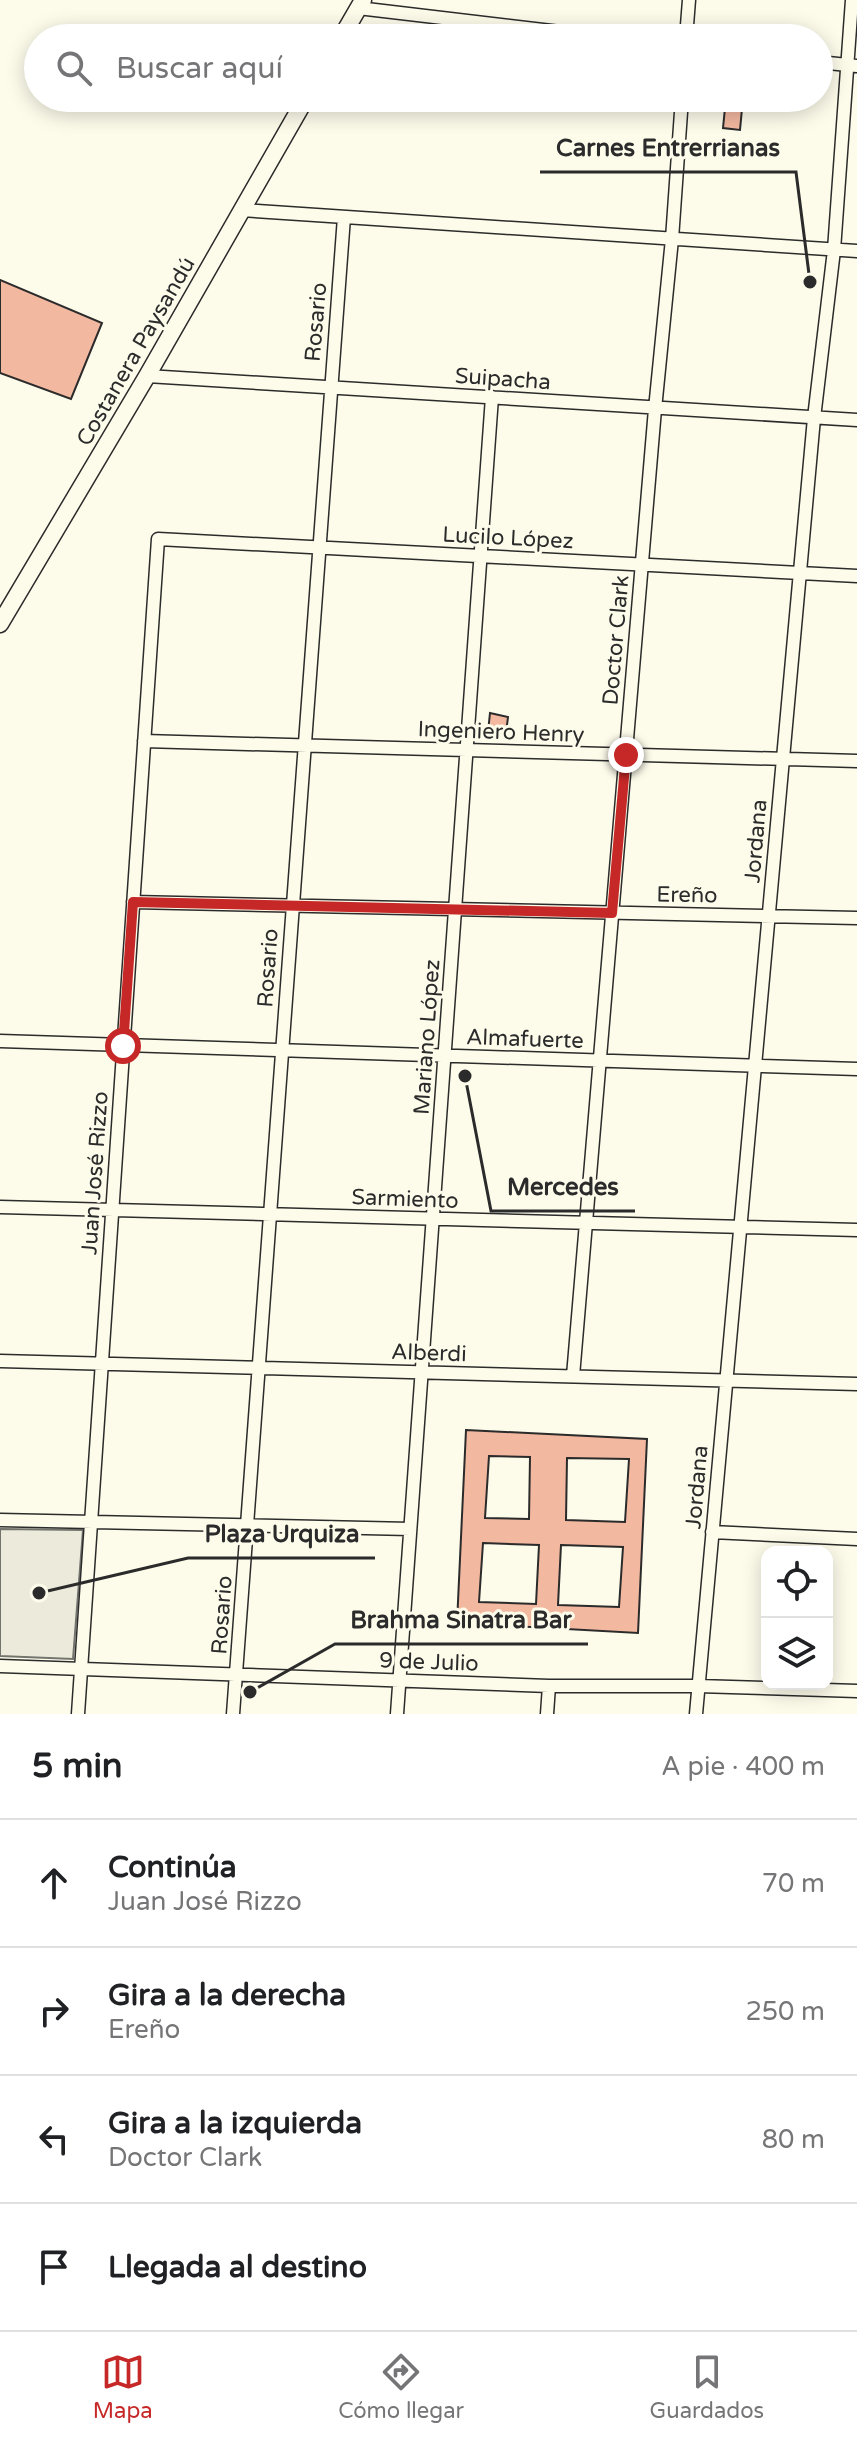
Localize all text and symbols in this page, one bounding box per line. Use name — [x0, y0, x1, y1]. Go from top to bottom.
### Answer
search box — [24, 24, 833, 112]
icon: search — [52, 46, 96, 90]
text: Buscar aquí — [116, 50, 283, 87]
callout: Carnes Entrerrianas — [540, 124, 796, 172]
text: Carnes Entrerrianas — [556, 134, 780, 163]
street label: Costanera Paysandú — [71, 252, 201, 451]
street label: Rosario — [300, 281, 332, 363]
street label: Suipacha — [454, 363, 552, 395]
street label: Lucilo López — [442, 522, 574, 554]
street label: Doctor Clark — [597, 574, 635, 706]
street label: Ingeniero Henry — [417, 716, 585, 748]
route end — [608, 737, 644, 773]
street label: Jordana — [739, 798, 773, 884]
street label: Ereño — [656, 881, 718, 909]
street label: Rosario — [252, 928, 284, 1009]
street label: Mariano López — [409, 958, 445, 1116]
street label: Almafuerte — [466, 1024, 584, 1054]
route start — [105, 1028, 141, 1064]
street label: Juan José Rizzo — [76, 1090, 114, 1256]
callout: Mercedes — [491, 1163, 635, 1211]
text: Mercedes — [507, 1173, 619, 1202]
street label: Sarmiento — [351, 1184, 459, 1214]
street label: Alberdi — [391, 1339, 467, 1367]
street label: Jordana — [680, 1444, 714, 1530]
callout: Plaza Urquiza — [188, 1510, 375, 1558]
text: Plaza Urquiza — [205, 1520, 359, 1549]
map controls — [761, 1546, 833, 1690]
button: locate — [761, 1546, 833, 1618]
street label: Rosario — [206, 1575, 238, 1656]
callout: Brahma Sinatra Bar — [335, 1596, 588, 1644]
text: Brahma Sinatra Bar — [350, 1606, 572, 1635]
button: layers — [761, 1618, 833, 1690]
street label: 9 de Julio — [379, 1647, 479, 1677]
text: 5 min — [32, 1746, 123, 1787]
text: A pie · 400 m — [661, 1751, 825, 1782]
text: Continúa — [108, 1849, 237, 1886]
icon: ahead — [32, 1861, 76, 1905]
text: 70 m — [762, 1868, 825, 1899]
text: Juan José Rizzo — [108, 1886, 302, 1917]
text: Gira a la derecha — [108, 1977, 346, 2014]
icon: right — [32, 1989, 76, 2033]
text: 250 m — [745, 1996, 825, 2027]
text: Ereño — [108, 2014, 180, 2045]
text: Gira a la izquierda — [108, 2105, 362, 2142]
icon: left — [32, 2117, 76, 2161]
text: 80 m — [762, 2124, 825, 2155]
text: Doctor Clark — [108, 2142, 262, 2173]
icon: arrive — [32, 2245, 76, 2289]
text: Llegada al destino — [108, 2249, 367, 2286]
tab: Mapa — [93, 2350, 153, 2424]
tab: Cómo llegar — [338, 2350, 464, 2424]
tab: Guardados — [650, 2350, 764, 2424]

